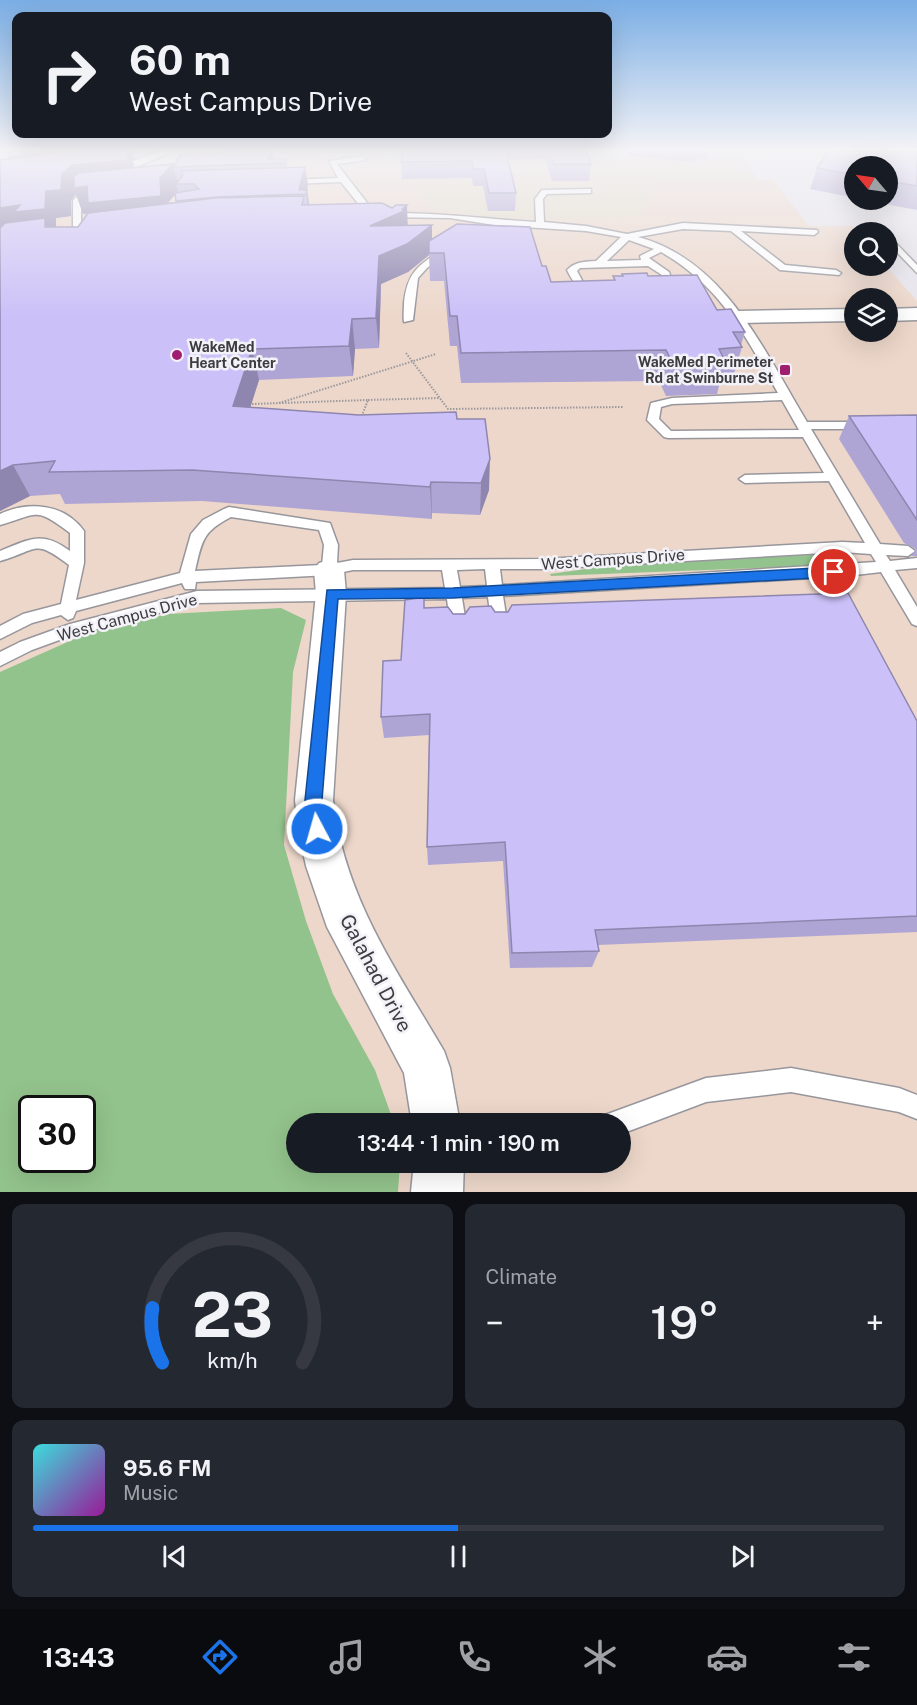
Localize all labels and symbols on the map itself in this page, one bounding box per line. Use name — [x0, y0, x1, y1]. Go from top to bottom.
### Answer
north arrow — [844, 156, 898, 210]
place label: WakeMed Heart Center — [189, 339, 276, 371]
marker: WakeMed Heart Center — [170, 348, 184, 362]
place label: WakeMed Perimeter Rd at Swinburne St — [638, 354, 773, 386]
marker: WakeMed Perimeter Rd at Swinburne St — [778, 363, 792, 377]
street label: West Campus Drive — [540, 545, 686, 574]
pin — [808, 546, 859, 597]
street label: West Campus Drive — [55, 590, 199, 645]
position arrow — [285, 797, 349, 861]
street label: Galahad Drive — [335, 910, 417, 1036]
speed limit sign: 30 — [18, 1095, 96, 1173]

